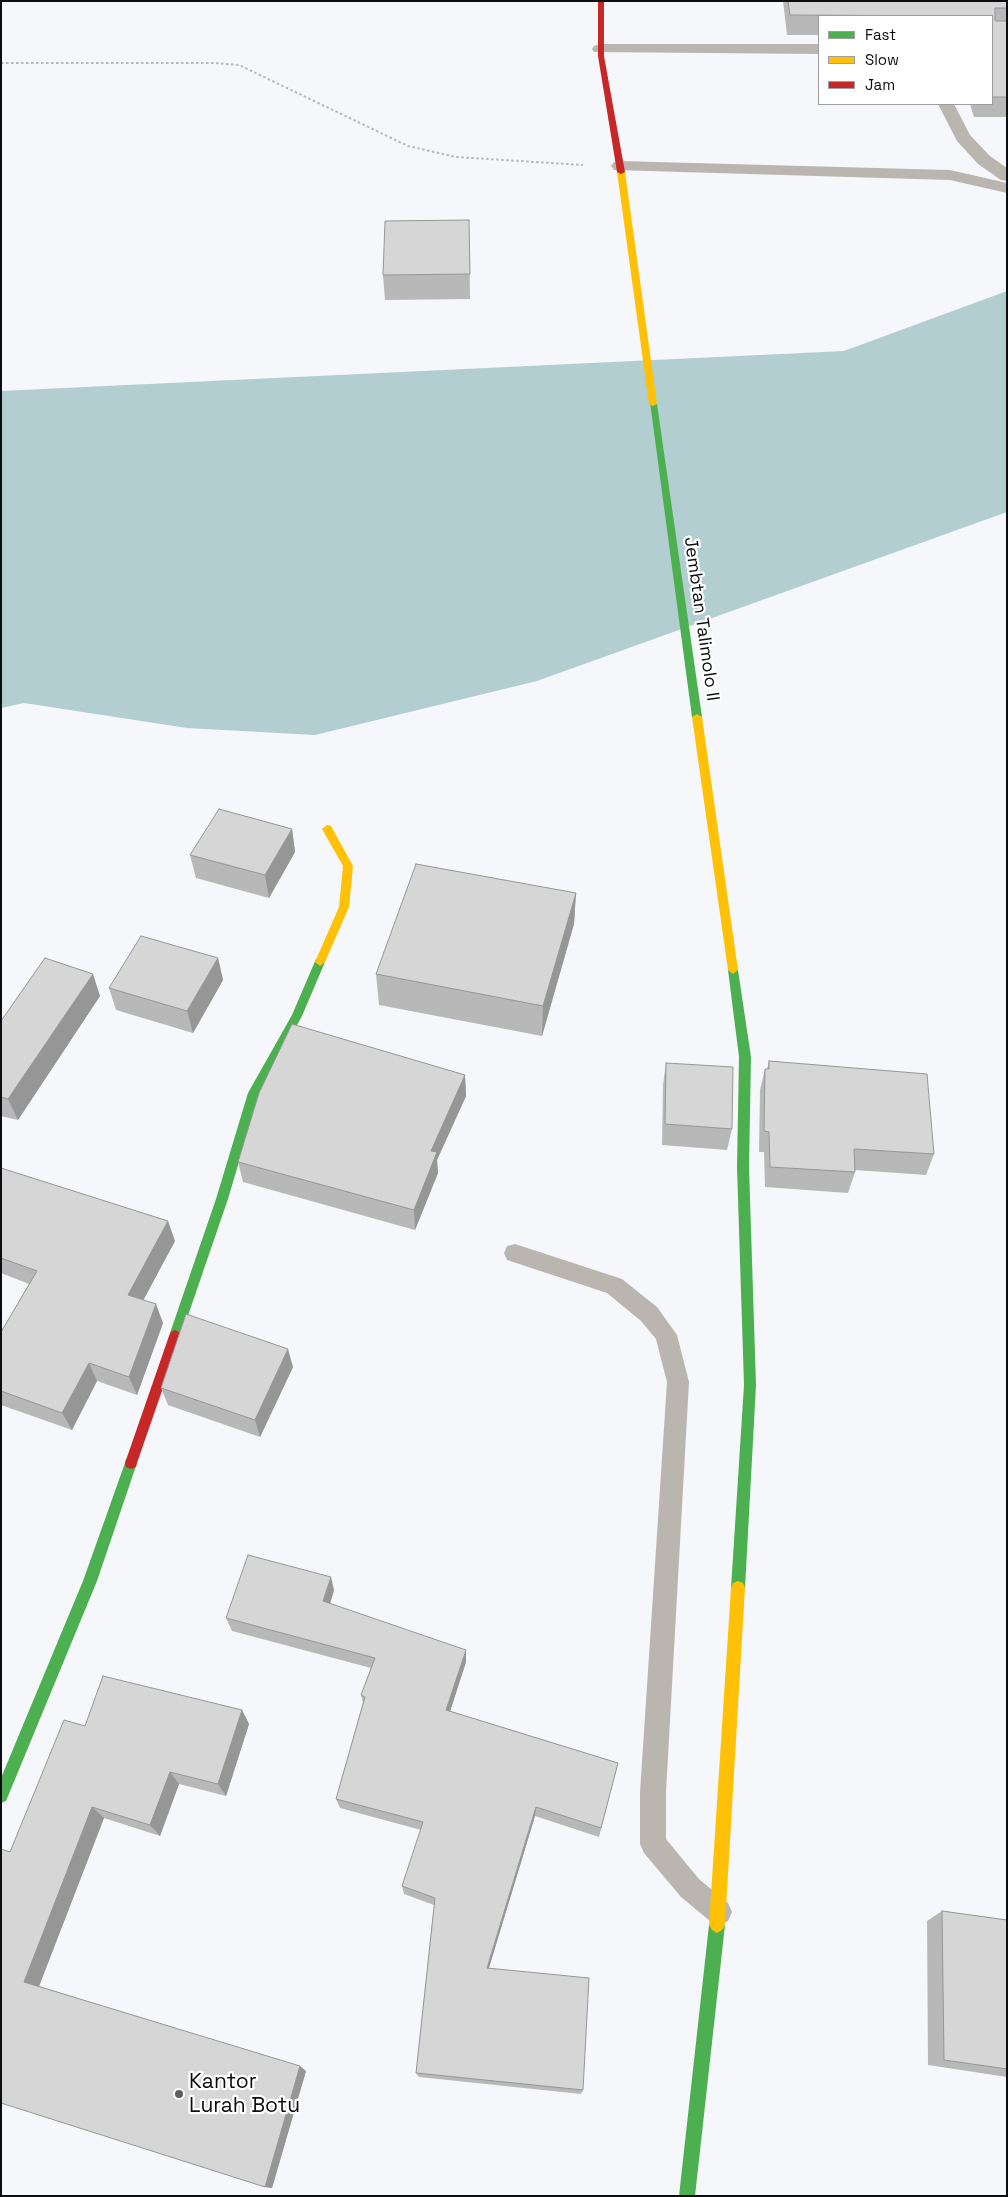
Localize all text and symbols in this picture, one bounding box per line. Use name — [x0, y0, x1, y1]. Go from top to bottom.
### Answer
legend — [818, 15, 993, 105]
text: Fast — [865, 25, 896, 44]
text: Slow — [865, 50, 899, 69]
text: Jam — [865, 75, 895, 94]
street label: Jembtan Talimolo II — [679, 536, 723, 702]
place label: Kantor Lurah Botu — [189, 2069, 300, 2119]
marker: Kantor Lurah Botu — [173, 2088, 185, 2100]

